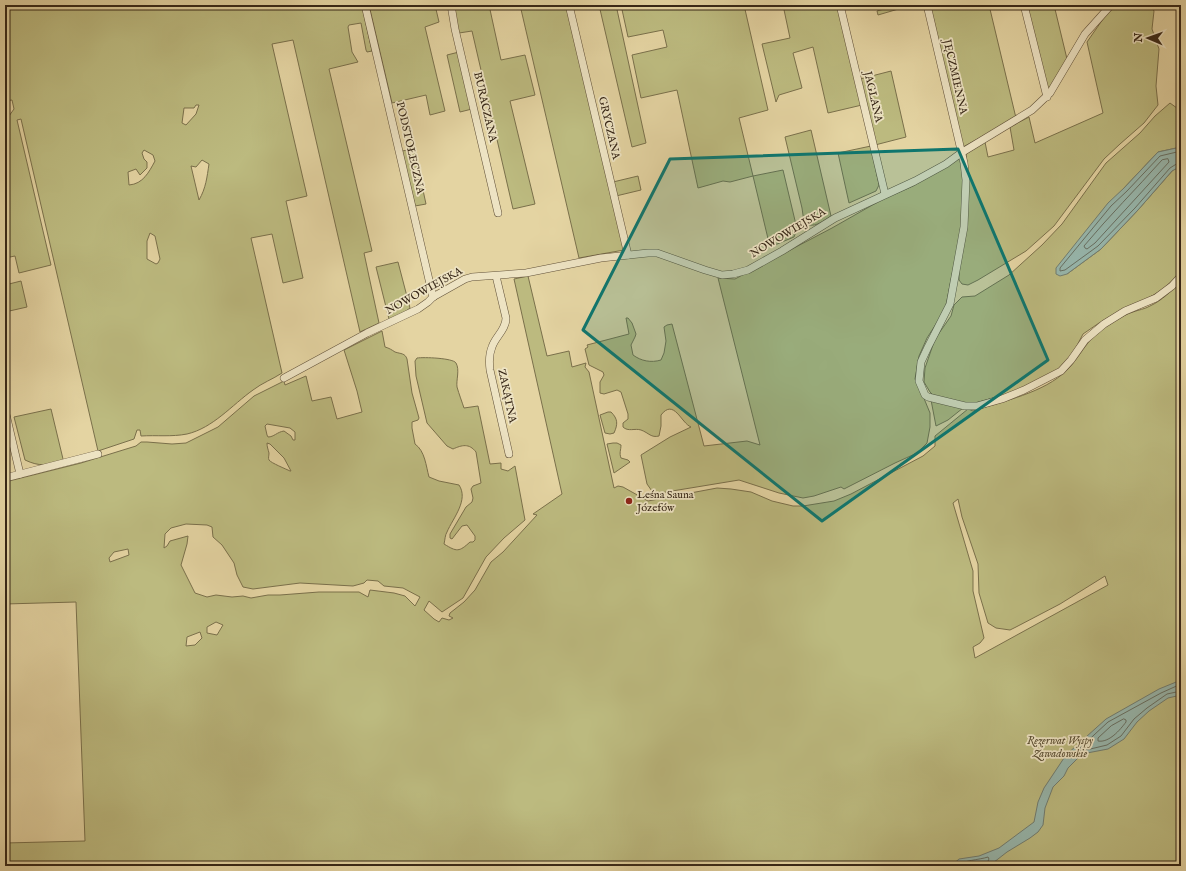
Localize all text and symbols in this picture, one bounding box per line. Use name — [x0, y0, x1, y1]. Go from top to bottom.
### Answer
north arrow — [1128, 18, 1168, 58]
text: N — [1132, 32, 1146, 44]
street label: JĘCZMIENNA — [939, 36, 971, 116]
street label: JAGLANA — [860, 68, 886, 125]
street label: BURACZANA — [470, 70, 500, 144]
street label: GRYCZANA — [595, 95, 623, 161]
street label: PODSTOŁECZNA — [393, 100, 428, 196]
street label: NOWOWIEJSKA — [748, 205, 829, 261]
street label: NOWOWIEJSKA — [383, 264, 465, 318]
street label: ZAKĄTNA — [494, 368, 520, 425]
place label: Leśna Sauna Józefów — [635, 488, 694, 515]
marker: Leśna Sauna Józefów — [624, 496, 634, 506]
park label: Rezerwat Wyspy Zawadowskie — [1027, 734, 1094, 762]

